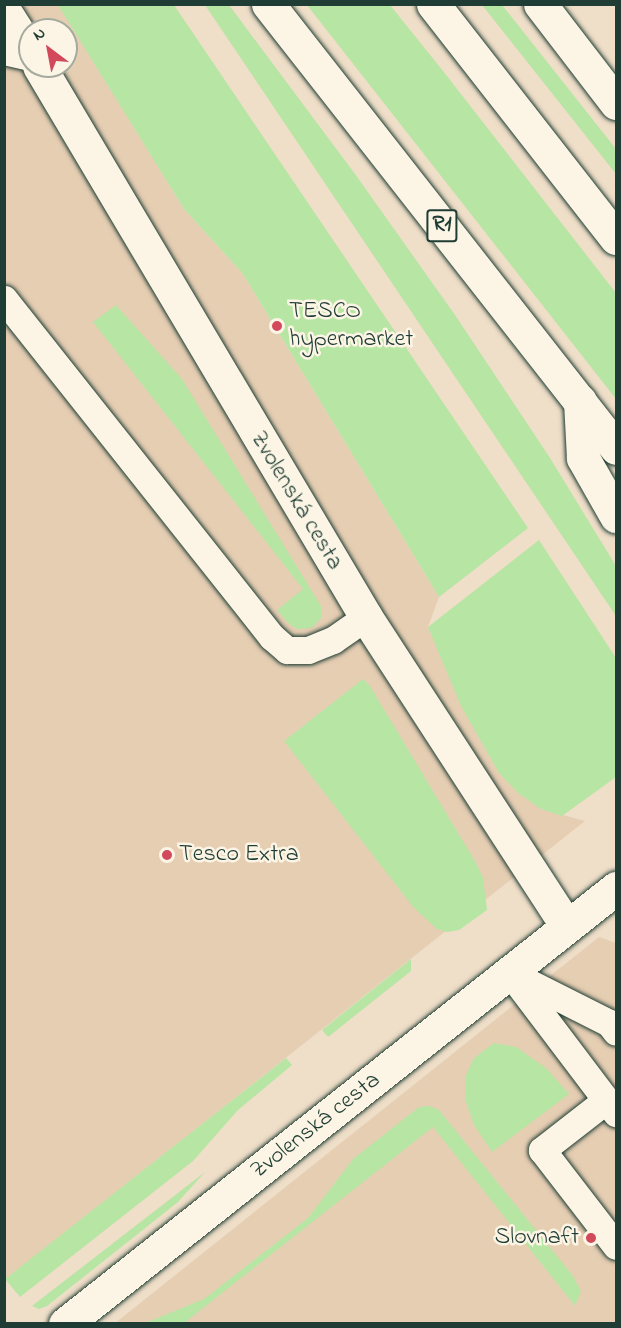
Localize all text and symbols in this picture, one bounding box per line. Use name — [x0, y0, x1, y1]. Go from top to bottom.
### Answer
north arrow — [18, 18, 78, 78]
text: N — [29, 21, 50, 47]
road number: R1 — [426, 207, 458, 245]
place label: TESCO hypermarket — [289, 298, 413, 354]
marker: TESCO hypermarket — [270, 319, 284, 333]
street label: Zvolenská cesta — [243, 426, 349, 576]
place label: Tesco Extra — [179, 841, 299, 869]
marker: Tesco Extra — [160, 848, 174, 862]
street label: Zvolenská cesta — [245, 1066, 387, 1186]
place label: Slovnaft — [495, 1224, 579, 1252]
marker: Slovnaft — [584, 1231, 598, 1245]

